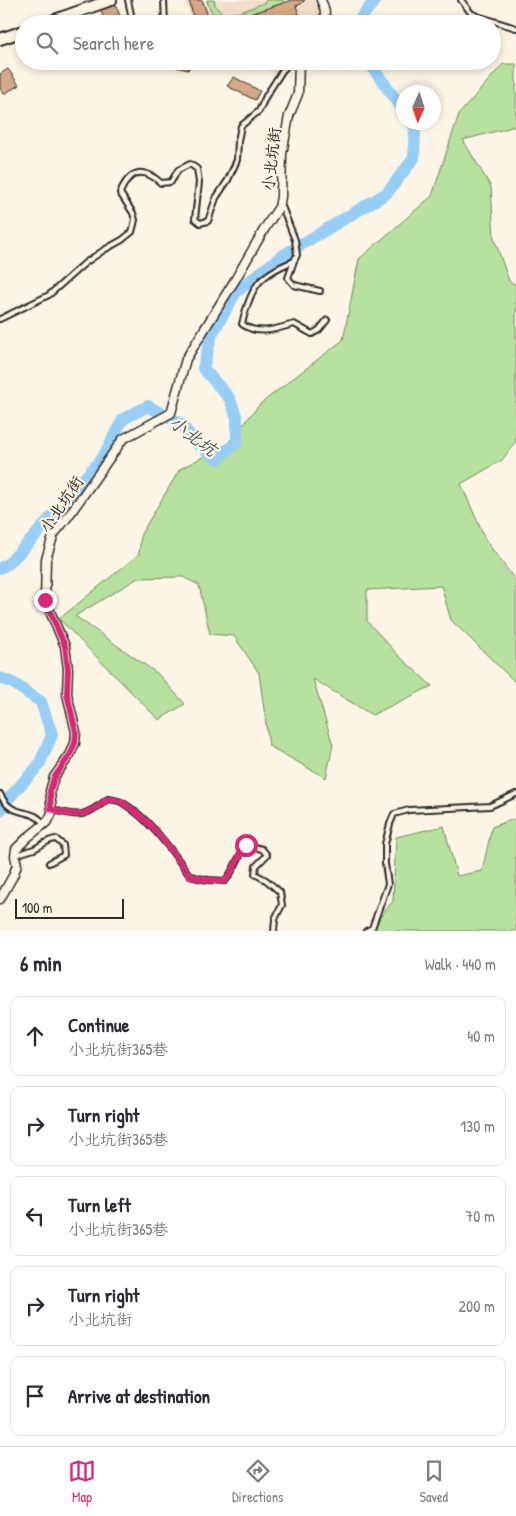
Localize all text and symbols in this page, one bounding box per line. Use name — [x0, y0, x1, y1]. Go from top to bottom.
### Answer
search box — [15, 15, 501, 70]
icon: search — [33, 29, 61, 57]
text: Search here — [73, 30, 154, 56]
north arrow — [396, 85, 441, 130]
street label: 小北坑街 — [257, 126, 285, 192]
water label: 小北坑 — [164, 409, 224, 463]
street label: 小北坑街 — [34, 471, 88, 537]
route end — [34, 589, 57, 612]
route start — [235, 834, 258, 857]
scale bar — [15, 896, 124, 919]
text: 100 m — [22, 898, 52, 917]
text: 6 min — [20, 949, 62, 978]
text: Walk · 440 m — [425, 953, 496, 975]
text: Continue — [68, 1012, 129, 1038]
icon: ahead — [21, 1022, 49, 1050]
text: 40 m — [467, 1025, 495, 1047]
text: 小北坑街365巷 — [68, 1038, 168, 1060]
text: Turn right — [68, 1102, 139, 1128]
icon: right — [21, 1112, 49, 1140]
text: 130 m — [460, 1115, 495, 1137]
text: 小北坑街365巷 — [68, 1128, 168, 1150]
text: Turn left — [68, 1192, 131, 1218]
icon: left — [21, 1202, 49, 1230]
text: 70 m — [465, 1205, 495, 1227]
text: 小北坑街365巷 — [68, 1218, 168, 1240]
text: Turn right — [68, 1282, 139, 1308]
icon: right — [21, 1292, 49, 1320]
text: 200 m — [459, 1295, 495, 1317]
text: 小北坑街 — [68, 1308, 132, 1330]
icon: arrive — [21, 1382, 49, 1410]
text: Arrive at destination — [68, 1383, 210, 1409]
tab: Map — [68, 1457, 96, 1506]
tab: Directions — [232, 1457, 283, 1506]
tab: Saved — [419, 1457, 448, 1506]

